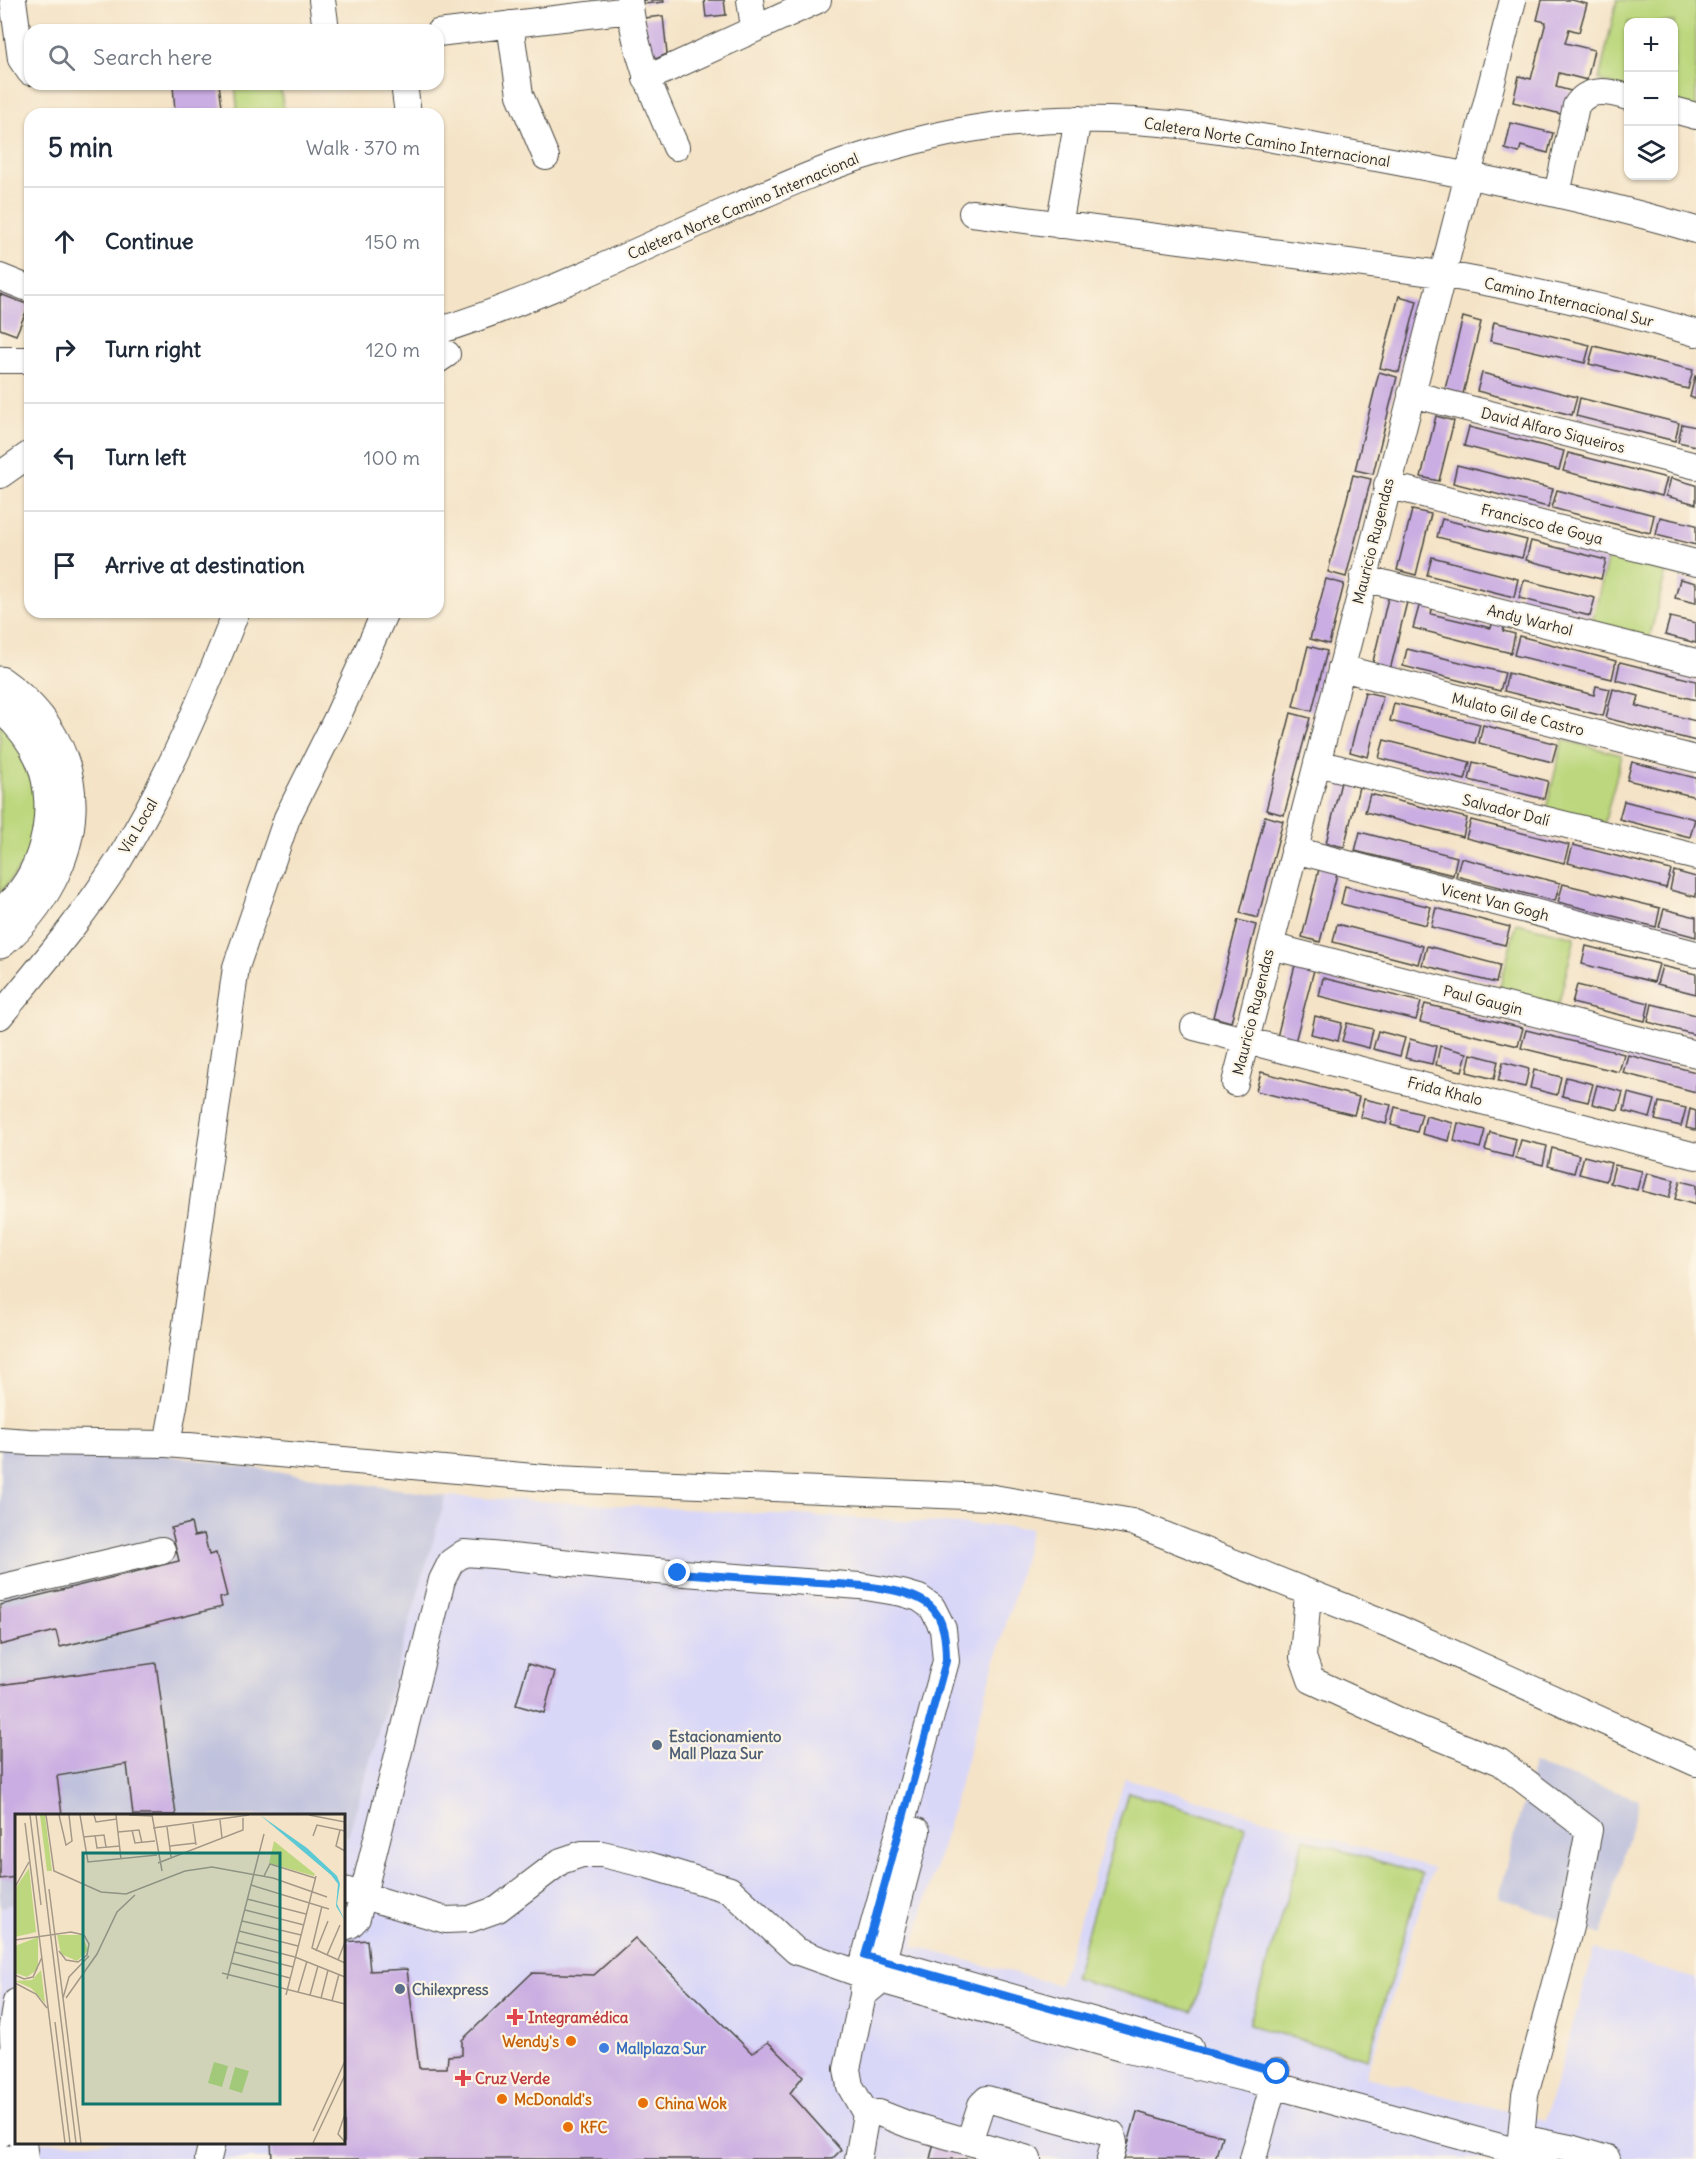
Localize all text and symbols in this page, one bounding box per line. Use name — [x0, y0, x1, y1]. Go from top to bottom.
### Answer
map controls — [1624, 18, 1678, 180]
button: + — [1624, 18, 1678, 72]
search box — [24, 24, 444, 90]
icon: search — [45, 41, 78, 74]
text: Search here — [93, 43, 212, 71]
button: − — [1624, 72, 1678, 126]
street label: Caletera Norte Camino Internacional — [1143, 113, 1391, 171]
button: layers — [1624, 126, 1678, 180]
text: 5 min — [48, 131, 113, 164]
text: Walk · 370 m — [306, 135, 420, 160]
street label: Caletera Norte Camino Internacional — [625, 149, 861, 263]
icon: ahead — [48, 225, 81, 258]
text: Continue — [105, 227, 194, 255]
text: 150 m — [365, 229, 420, 254]
street label: Camino Internacional Sur — [1482, 273, 1656, 331]
icon: right — [48, 333, 81, 366]
text: Turn right — [105, 335, 201, 363]
text: 120 m — [366, 337, 420, 362]
street label: David Alfaro Siqueiros — [1479, 403, 1627, 457]
icon: left — [48, 441, 81, 474]
text: Turn left — [105, 443, 186, 471]
text: 100 m — [363, 445, 420, 470]
street label: Mauricio Rugendas — [1348, 476, 1398, 606]
street label: Francisco de Goya — [1479, 500, 1605, 548]
icon: arrive — [48, 549, 81, 582]
text: Arrive at destination — [105, 551, 305, 579]
street label: Andy Warhol — [1485, 600, 1575, 640]
street label: Mulato Gil de Castro — [1450, 688, 1586, 740]
street label: Salvador Dalí — [1461, 790, 1551, 830]
street label: Vía Local — [115, 795, 161, 857]
street label: Vicent Van Gogh — [1439, 879, 1552, 925]
street label: Mauricio Rugendas — [1228, 947, 1278, 1077]
street label: Paul Gaugin — [1441, 981, 1525, 1019]
street label: Frida Khalo — [1406, 1073, 1484, 1109]
route end — [664, 1559, 690, 1585]
place label: Estacionamiento Mall Plaza Sur — [669, 1727, 782, 1763]
marker: Estacionamiento Mall Plaza Sur — [650, 1738, 664, 1752]
inset map — [15, 1814, 345, 2144]
place label: Chilexpress — [412, 1980, 489, 2000]
marker: Chilexpress — [393, 1982, 407, 1996]
marker: Integramédica — [506, 2008, 524, 2026]
place label: Integramédica — [528, 2008, 629, 2028]
place label: Wendy's — [502, 2032, 559, 2052]
marker: Wendy's — [564, 2034, 578, 2048]
place label: Mallplaza Sur — [616, 2039, 707, 2059]
marker: Mallplaza Sur — [597, 2041, 611, 2055]
route start — [1263, 2058, 1289, 2084]
place label: Cruz Verde — [475, 2069, 550, 2088]
marker: Cruz Verde — [456, 2071, 470, 2085]
place label: McDonald's — [514, 2090, 592, 2109]
marker: McDonald's — [495, 2092, 509, 2106]
place label: China Wok — [655, 2094, 727, 2113]
marker: China Wok — [636, 2096, 650, 2110]
place label: KFC — [580, 2118, 608, 2137]
marker: KFC — [561, 2120, 575, 2134]

